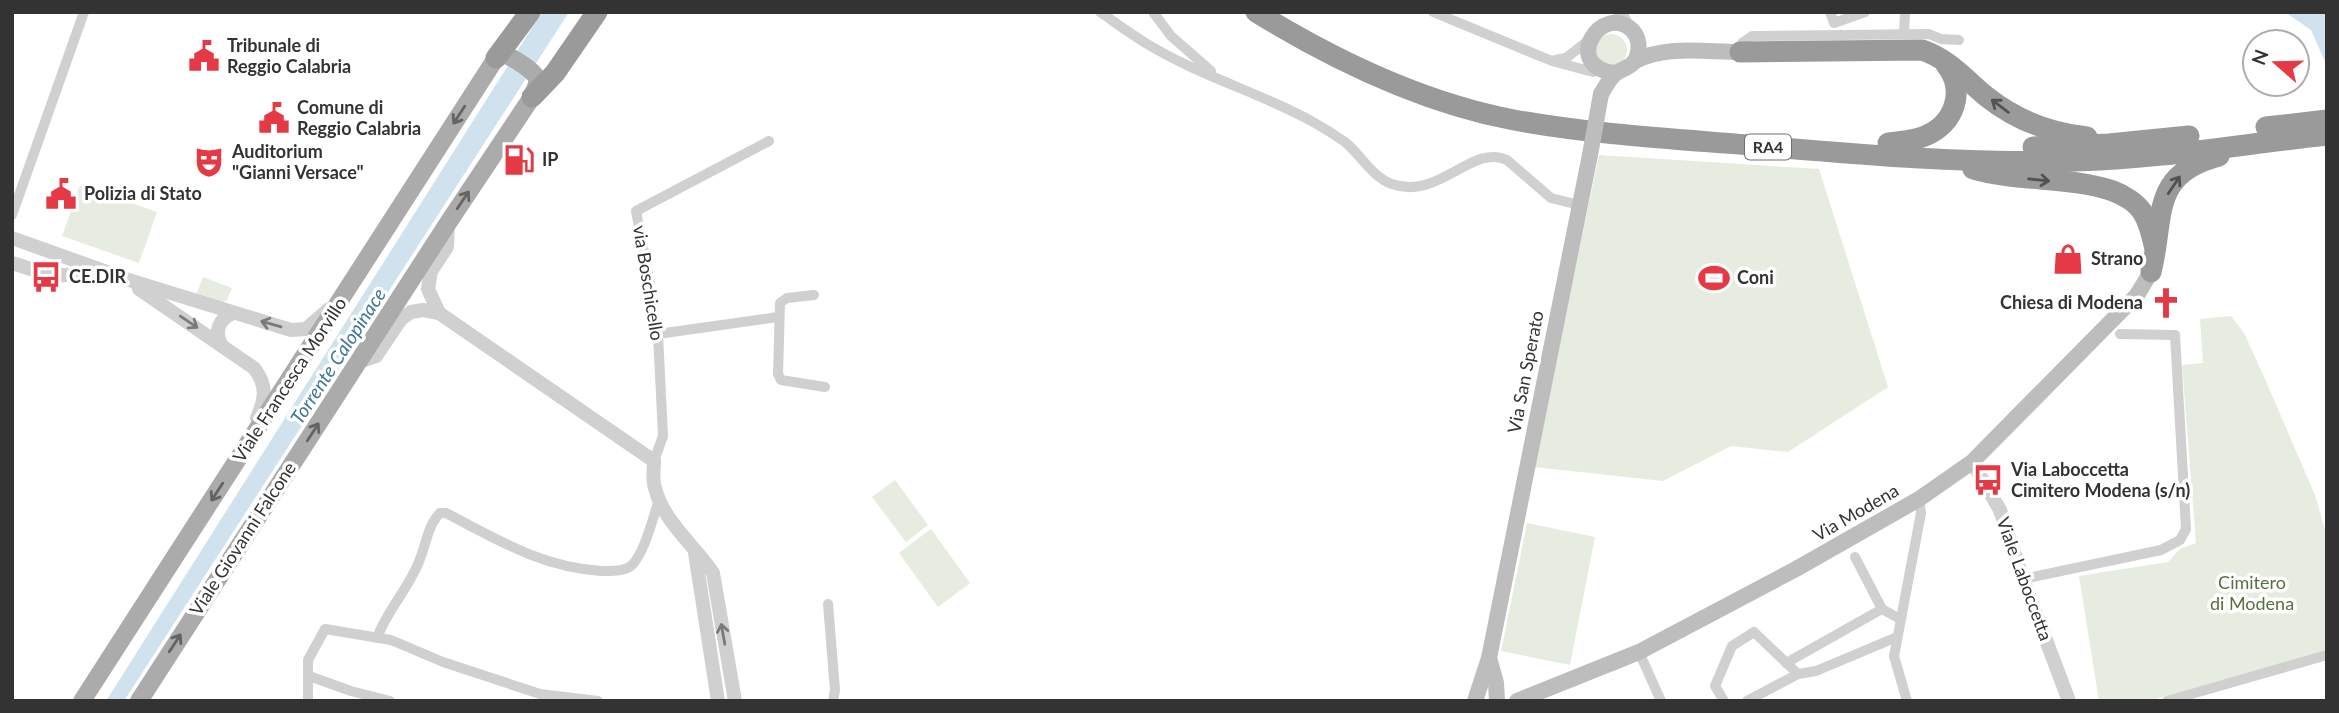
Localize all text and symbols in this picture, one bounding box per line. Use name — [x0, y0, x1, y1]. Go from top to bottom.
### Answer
north arrow — [2241, 28, 2311, 98]
place label: Tribunale di Reggio Calabria — [227, 34, 351, 77]
public building icon: Tribunale di Reggio Calabria — [187, 39, 221, 73]
text: N — [2246, 46, 2273, 68]
place label: Comune di Reggio Calabria — [297, 96, 421, 139]
one-way arrow — [1991, 99, 2009, 114]
public building icon: Comune di Reggio Calabria — [257, 101, 291, 135]
one-way arrow — [452, 105, 466, 125]
road number: RA4 — [1745, 134, 1791, 160]
place label: Auditorium "Gianni Versace" — [231, 140, 364, 183]
fuel station icon: IP — [502, 143, 536, 177]
theatre icon: Auditorium "Gianni Versace" — [192, 145, 226, 179]
place label: IP — [542, 148, 558, 170]
one-way arrow — [2027, 174, 2050, 187]
one-way arrow — [2167, 176, 2181, 195]
public building icon: Polizia di Stato — [44, 177, 78, 211]
place label: Polizia di Stato — [84, 182, 202, 204]
one-way arrow — [456, 191, 470, 210]
street label: via Boschicello — [629, 224, 669, 342]
shop icon: Strano — [2051, 242, 2085, 276]
place label: Strano — [2091, 247, 2143, 269]
bus stop icon: CE.DIR — [29, 260, 63, 294]
sports icon: Coni — [1697, 261, 1731, 295]
place label: CE.DIR — [69, 265, 127, 287]
place label: Coni — [1737, 266, 1774, 288]
water label: Torrente Calopinace — [285, 284, 390, 428]
church icon: Chiesa di Modena — [2149, 286, 2183, 320]
place label: Chiesa di Modena — [2000, 291, 2143, 313]
street label: Viale Francesca Morvillo — [228, 293, 351, 466]
street label: Via San Sperato — [1502, 309, 1548, 435]
one-way arrow — [179, 315, 198, 329]
one-way arrow — [260, 317, 282, 330]
one-way arrow — [305, 423, 320, 442]
street label: Viale Giovanni Falcone — [184, 458, 300, 619]
place label: Via Laboccetta Cimitero Modena (s/n) — [2010, 458, 2190, 501]
bus stop icon: Via Laboccetta Cimitero Modena (s/n) — [1971, 463, 2005, 497]
street label: Via Modena — [1809, 479, 1902, 545]
one-way arrow — [210, 482, 225, 501]
street label: Viale Laboccetta — [1992, 514, 2057, 643]
park label: Cimitero di Modena — [2210, 571, 2294, 614]
one-way arrow — [716, 623, 730, 646]
one-way arrow — [168, 634, 182, 653]

